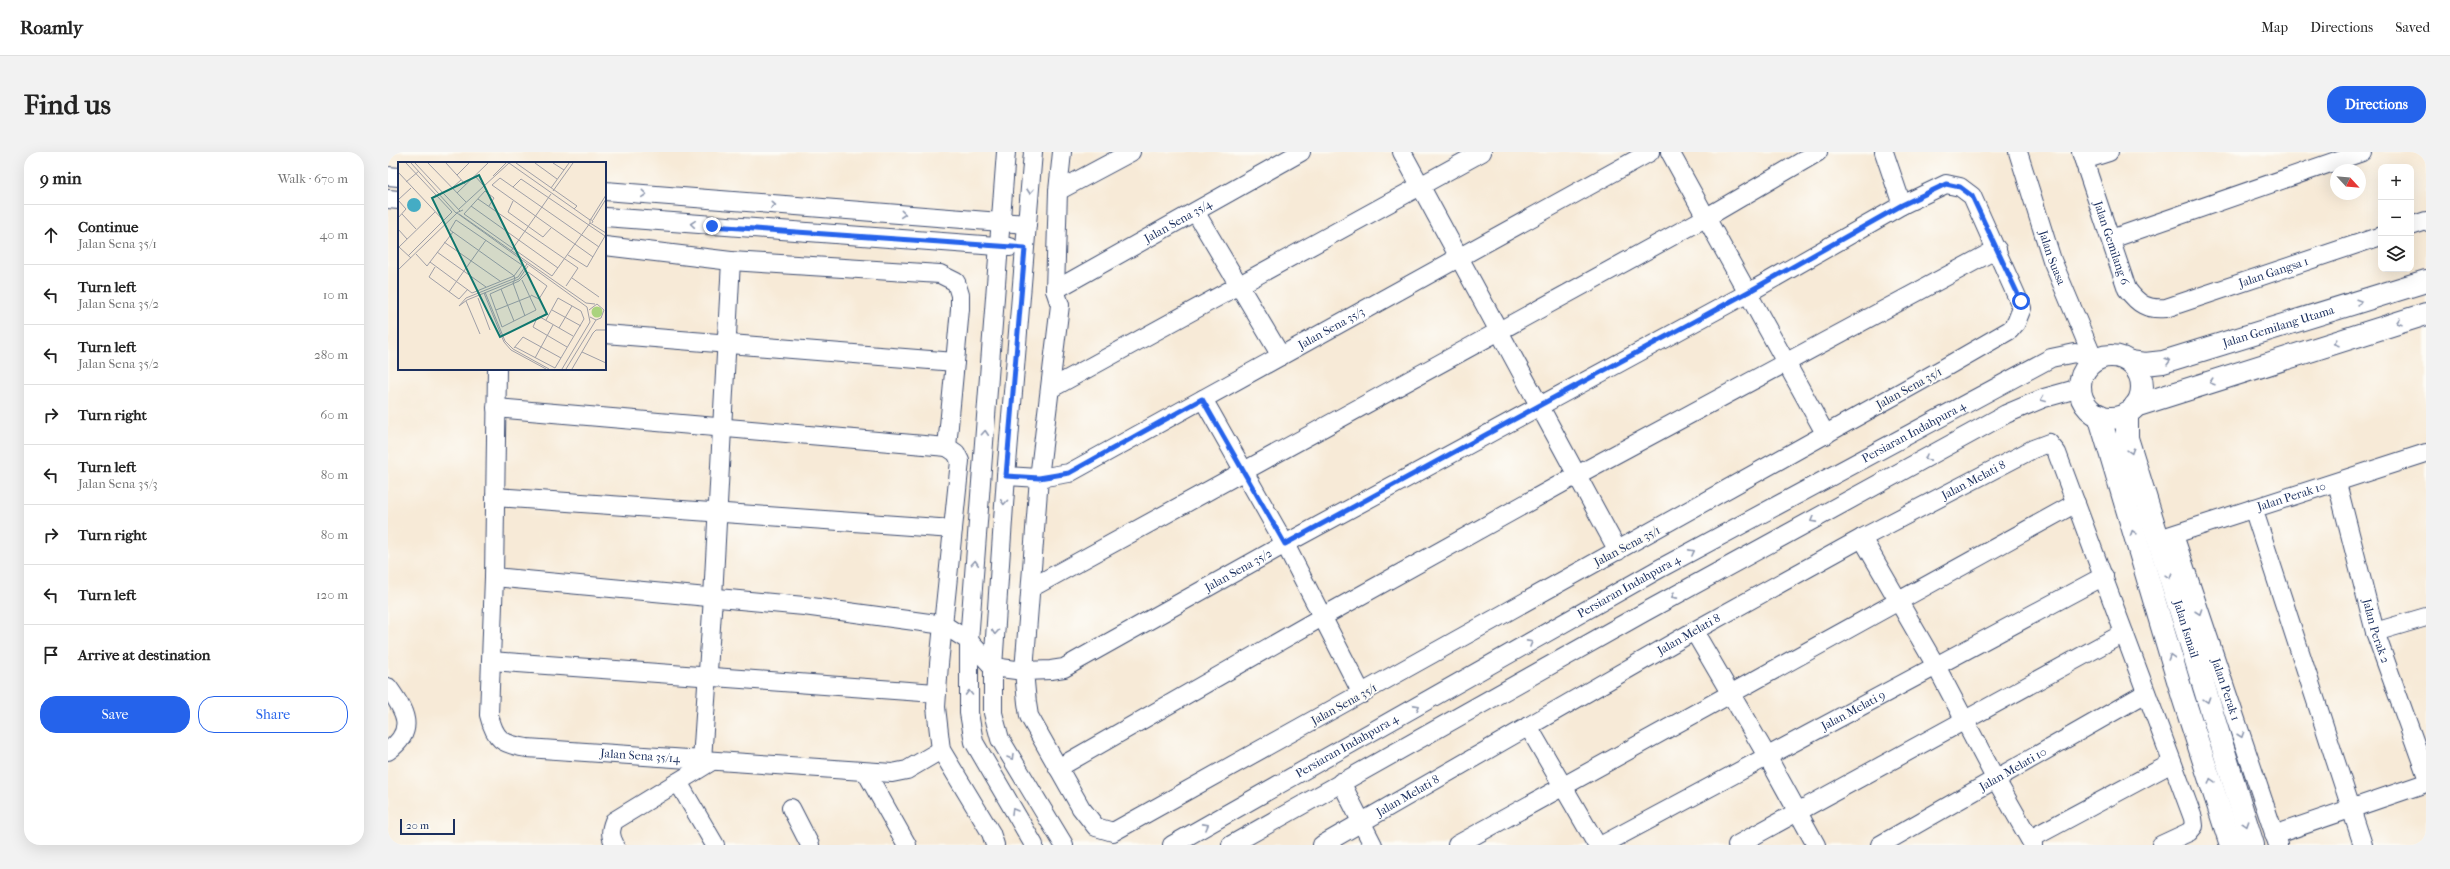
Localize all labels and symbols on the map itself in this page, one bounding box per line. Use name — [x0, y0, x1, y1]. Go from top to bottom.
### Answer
inset map — [398, 162, 606, 370]
north arrow — [2330, 164, 2366, 200]
one-way arrow — [1025, 188, 1034, 194]
one-way arrow — [641, 190, 647, 199]
street label: Jalan Sena 35/4 — [1141, 196, 1215, 246]
street label: Jalan Gemilang 6 — [2091, 198, 2132, 287]
one-way arrow — [770, 200, 776, 209]
one-way arrow — [900, 210, 906, 219]
route end — [703, 217, 721, 235]
one-way arrow — [690, 220, 696, 229]
street label: Jalan Suasa — [2036, 228, 2069, 287]
street label: Jalan Gangsa 1 — [2236, 254, 2310, 290]
route start — [2012, 292, 2030, 310]
one-way arrow — [2356, 298, 2363, 307]
street label: Jalan Gemilang Utama — [2220, 303, 2336, 350]
street label: Jalan Sena 35/3 — [1295, 304, 1367, 353]
one-way arrow — [2396, 318, 2403, 326]
one-way arrow — [2332, 338, 2339, 347]
one-way arrow — [2165, 357, 2171, 365]
street label: Jalan Sena 35/1 — [1873, 364, 1944, 412]
one-way arrow — [2208, 377, 2215, 386]
one-way arrow — [2039, 395, 2046, 403]
street label: Persiaran Indahpura 4 — [1859, 398, 1969, 466]
one-way arrow — [980, 430, 989, 436]
one-way arrow — [2126, 447, 2135, 454]
one-way arrow — [1923, 453, 1931, 460]
street label: Jalan Melati 8 — [1938, 457, 2008, 503]
street label: Jalan Perak 10 — [2254, 479, 2328, 514]
one-way arrow — [999, 499, 1008, 505]
one-way arrow — [1809, 515, 1817, 523]
street label: Jalan Sena 35/1 — [1591, 523, 1662, 570]
one-way arrow — [2129, 530, 2138, 537]
street label: Jalan Sena 35/2 — [1201, 546, 1274, 595]
one-way arrow — [1688, 549, 1695, 556]
street label: Persiaran Indahpura 4 — [1575, 551, 1684, 621]
one-way arrow — [970, 560, 979, 566]
one-way arrow — [2164, 572, 2173, 579]
one-way arrow — [1671, 591, 1678, 598]
street label: Jalan Perak 2 — [2360, 596, 2393, 665]
street label: Jalan Ismail — [2170, 597, 2202, 660]
one-way arrow — [2195, 608, 2203, 615]
street label: Jalan Melati 8 — [1654, 611, 1723, 658]
one-way arrow — [991, 628, 1000, 635]
one-way arrow — [1526, 640, 1533, 647]
one-way arrow — [2167, 654, 2176, 661]
street label: Jalan Perak 1 — [2209, 656, 2243, 723]
street label: Jalan Sena 35/1 — [1308, 680, 1379, 728]
street label: Jalan Melati 9 — [1818, 688, 1888, 734]
one-way arrow — [965, 690, 973, 696]
one-way arrow — [2202, 696, 2211, 703]
one-way arrow — [1413, 704, 1420, 711]
street label: Persiaran Indahpura 4 — [1293, 711, 1402, 781]
one-way arrow — [2236, 731, 2244, 738]
street label: Jalan Melati 10 — [1976, 744, 2049, 794]
street label: Jalan Sena 35/14 — [599, 746, 682, 766]
one-way arrow — [1006, 753, 1014, 760]
street label: Jalan Melati 8 — [1373, 772, 1442, 820]
one-way arrow — [2207, 778, 2215, 785]
one-way arrow — [1012, 808, 1019, 815]
scale bar — [400, 817, 455, 836]
one-way arrow — [2241, 820, 2250, 827]
one-way arrow — [1202, 823, 1209, 830]

